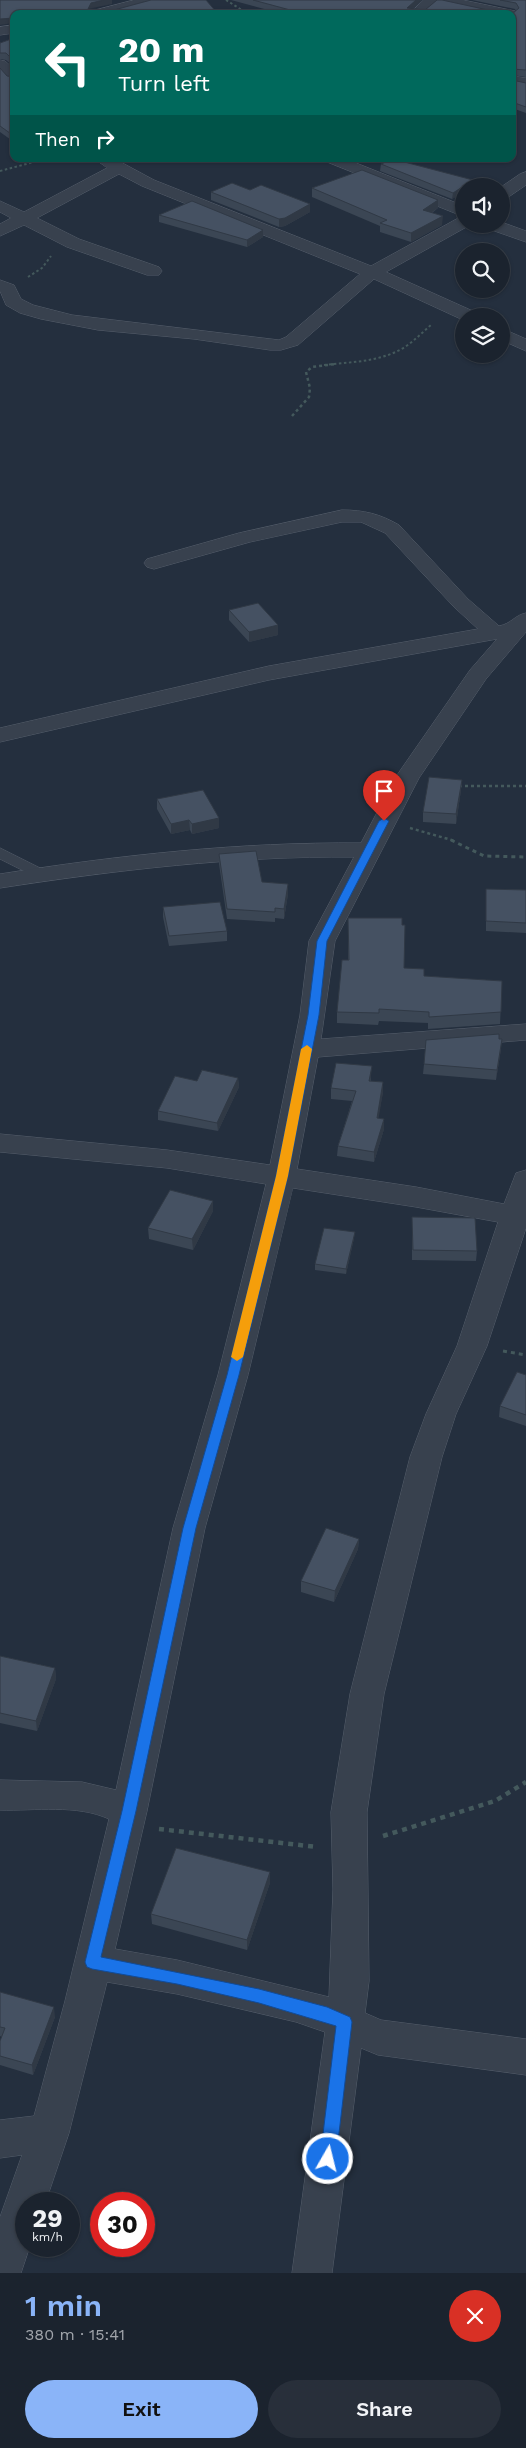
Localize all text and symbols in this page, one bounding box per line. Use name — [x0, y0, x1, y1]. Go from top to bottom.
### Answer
text: 20 m — [118, 29, 204, 71]
icon: left — [35, 30, 100, 95]
text: Turn left — [118, 71, 210, 96]
icon: right — [91, 125, 119, 153]
text: Then — [35, 128, 81, 151]
map controls — [455, 178, 510, 363]
button: sound — [455, 178, 510, 233]
button: search — [455, 243, 510, 298]
button: layers — [455, 308, 510, 363]
pin — [363, 770, 405, 821]
icon: arrive — [370, 777, 398, 805]
position arrow — [301, 2132, 353, 2184]
speed limit sign: 30 — [90, 2192, 155, 2257]
text: 29 — [32, 2204, 63, 2233]
text: km/h — [32, 2230, 63, 2244]
text: 1 min — [25, 2288, 102, 2323]
button: close — [449, 2290, 501, 2342]
text: 380 m · 15:41 — [25, 2325, 125, 2344]
button: Exit — [25, 2380, 258, 2438]
button: Share — [268, 2380, 501, 2438]

